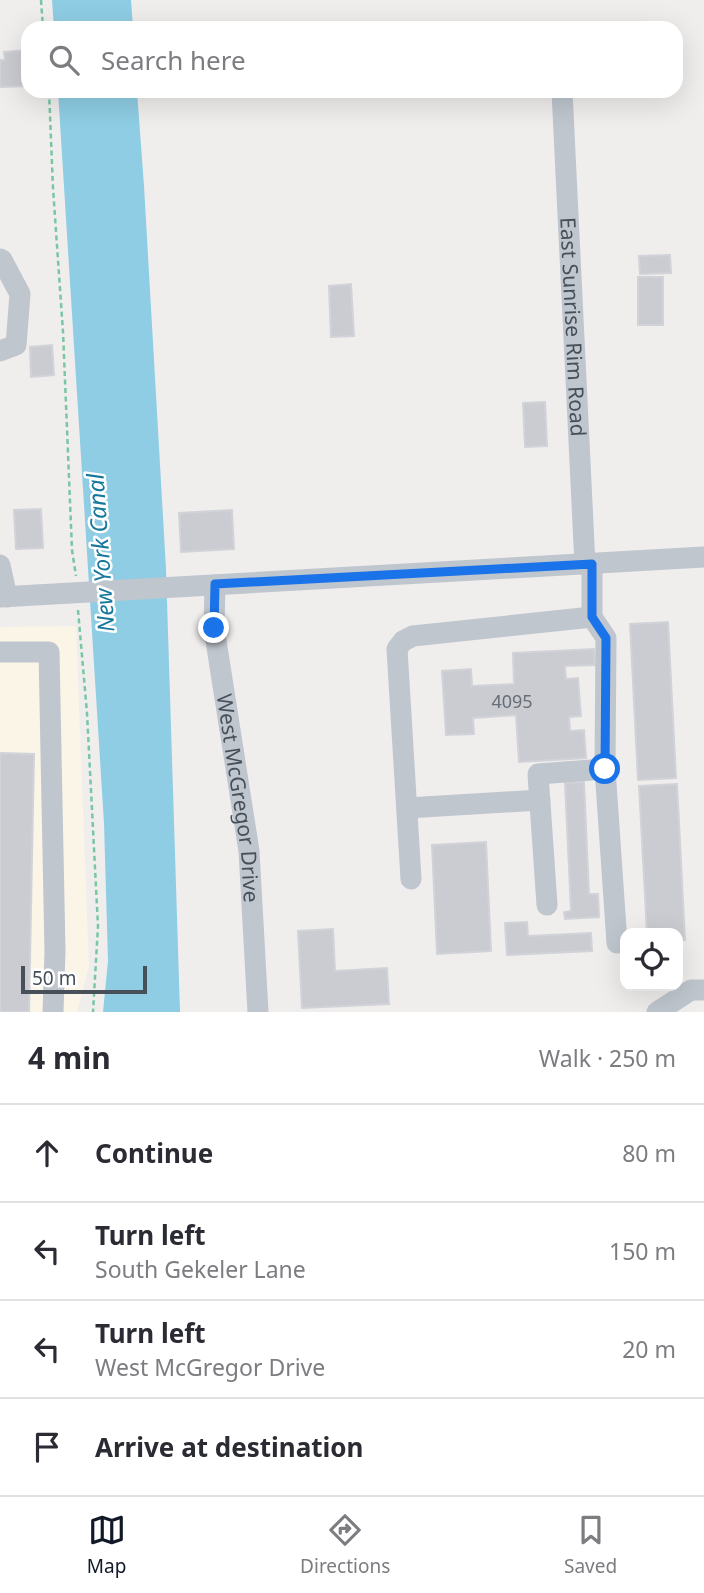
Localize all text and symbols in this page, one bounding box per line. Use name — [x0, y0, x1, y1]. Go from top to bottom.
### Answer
search box — [21, 21, 683, 98]
icon: search — [45, 41, 83, 79]
text: Search here — [101, 42, 246, 78]
street label: East Sunrise Rim Road — [554, 216, 593, 437]
water label: New York Canal — [78, 472, 121, 633]
route end — [198, 612, 229, 643]
house number: 4095 — [491, 689, 533, 713]
street label: West McGregor Drive — [211, 692, 266, 903]
route start — [589, 753, 620, 784]
map controls — [620, 928, 683, 991]
button: locate — [620, 928, 683, 991]
scale bar — [21, 963, 147, 995]
text: 50 m — [32, 965, 76, 991]
text: 4 min — [28, 1037, 111, 1078]
text: Walk · 250 m — [539, 1042, 676, 1074]
icon: ahead — [28, 1134, 66, 1172]
text: Continue — [95, 1135, 213, 1171]
text: 80 m — [622, 1137, 676, 1169]
text: Turn left — [95, 1217, 206, 1253]
icon: left — [28, 1232, 66, 1270]
text: 150 m — [609, 1235, 676, 1267]
text: South Gekeler Lane — [95, 1253, 306, 1285]
text: Turn left — [95, 1315, 206, 1351]
icon: left — [28, 1330, 66, 1368]
text: 20 m — [622, 1333, 676, 1365]
text: West McGregor Drive — [95, 1351, 325, 1383]
icon: arrive — [28, 1428, 66, 1466]
text: Arrive at destination — [95, 1429, 364, 1465]
tab: Map — [87, 1511, 126, 1579]
tab: Directions — [300, 1511, 390, 1579]
tab: Saved — [564, 1511, 617, 1579]

